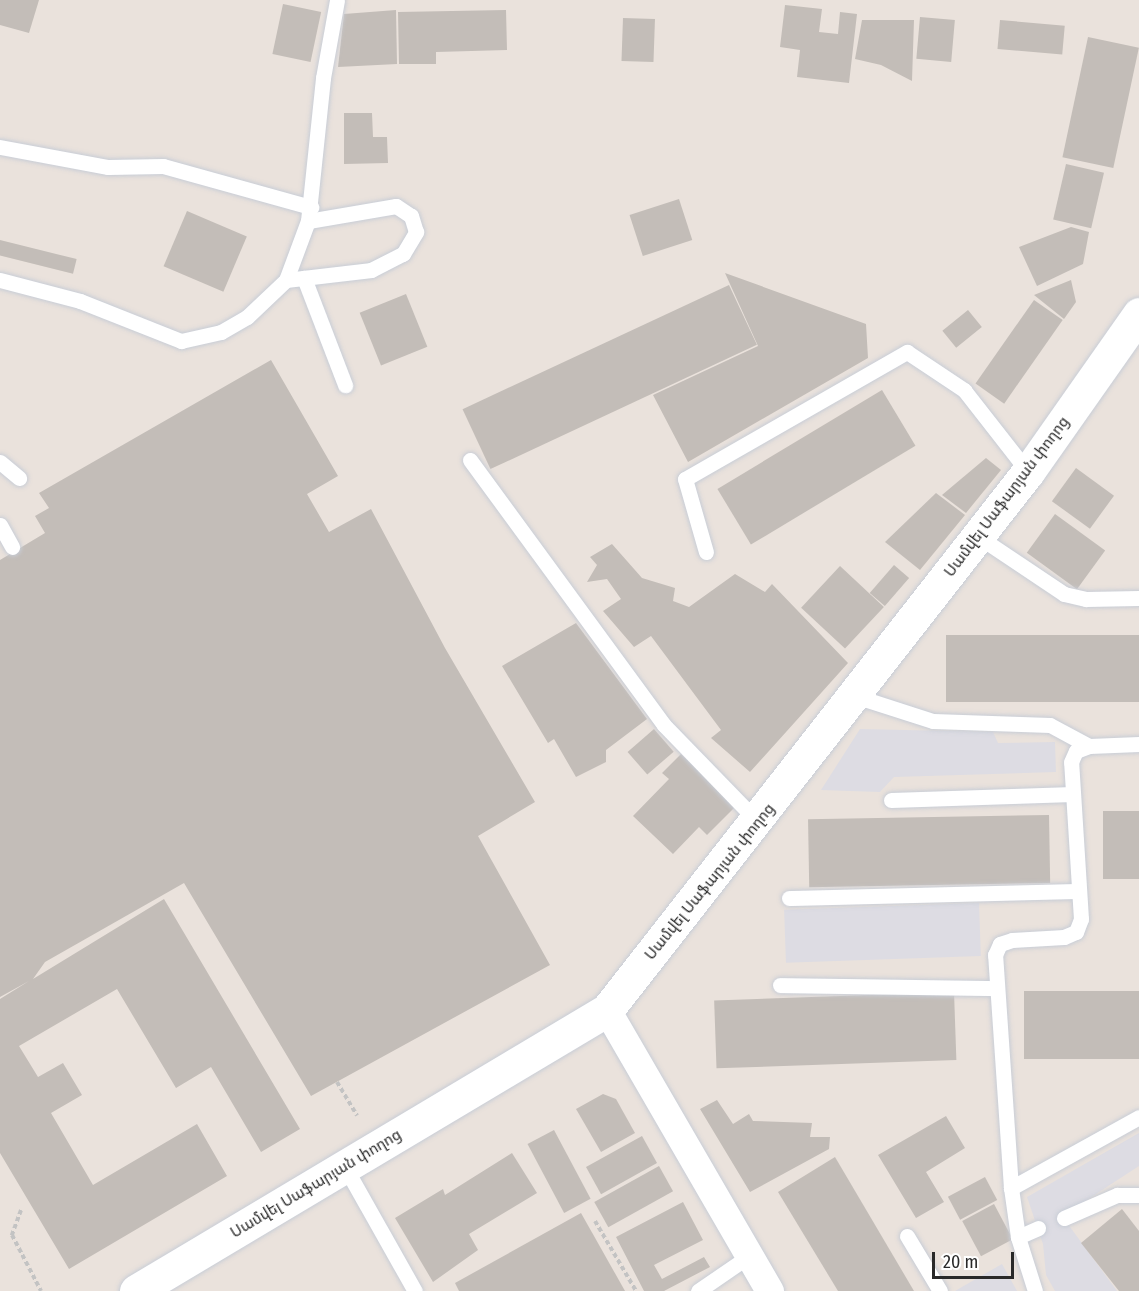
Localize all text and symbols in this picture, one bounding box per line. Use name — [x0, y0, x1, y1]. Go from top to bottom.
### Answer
street label: Սամվել Սաֆարյան փողոց — [941, 413, 1073, 581]
street label: Սամվել Սաֆարյան փողոց — [641, 800, 779, 964]
street label: Սամվել Սաֆարյան փողոց — [227, 1126, 405, 1242]
scale bar — [935, 1240, 1018, 1278]
text: 20 m — [943, 1251, 978, 1273]

